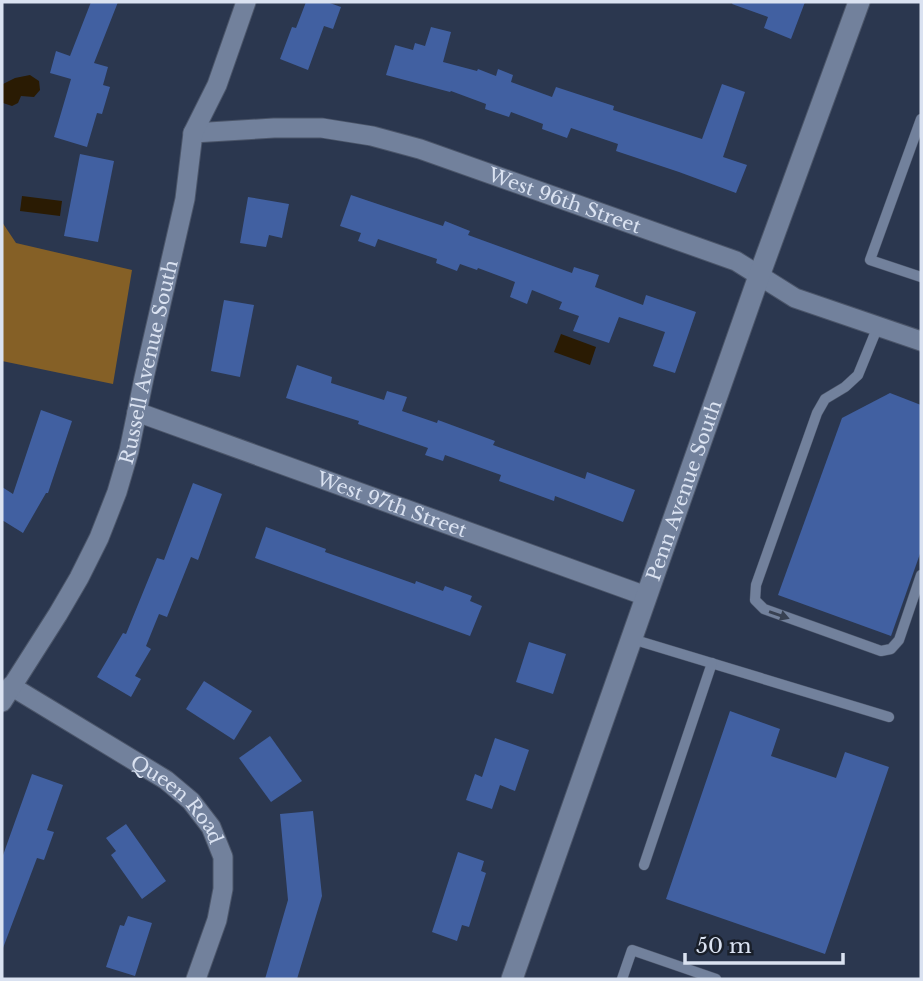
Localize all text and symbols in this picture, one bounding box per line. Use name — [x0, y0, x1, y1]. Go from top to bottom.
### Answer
street label: West 96th Street — [484, 162, 645, 238]
street label: Russell Avenue South — [114, 258, 182, 467]
street label: Penn Avenue South — [641, 397, 726, 584]
street label: West 97th Street — [313, 466, 471, 542]
one-way arrow — [769, 610, 790, 621]
street label: Queen Road — [127, 750, 228, 847]
scale bar — [685, 922, 842, 966]
text: 50 m — [696, 933, 752, 959]

